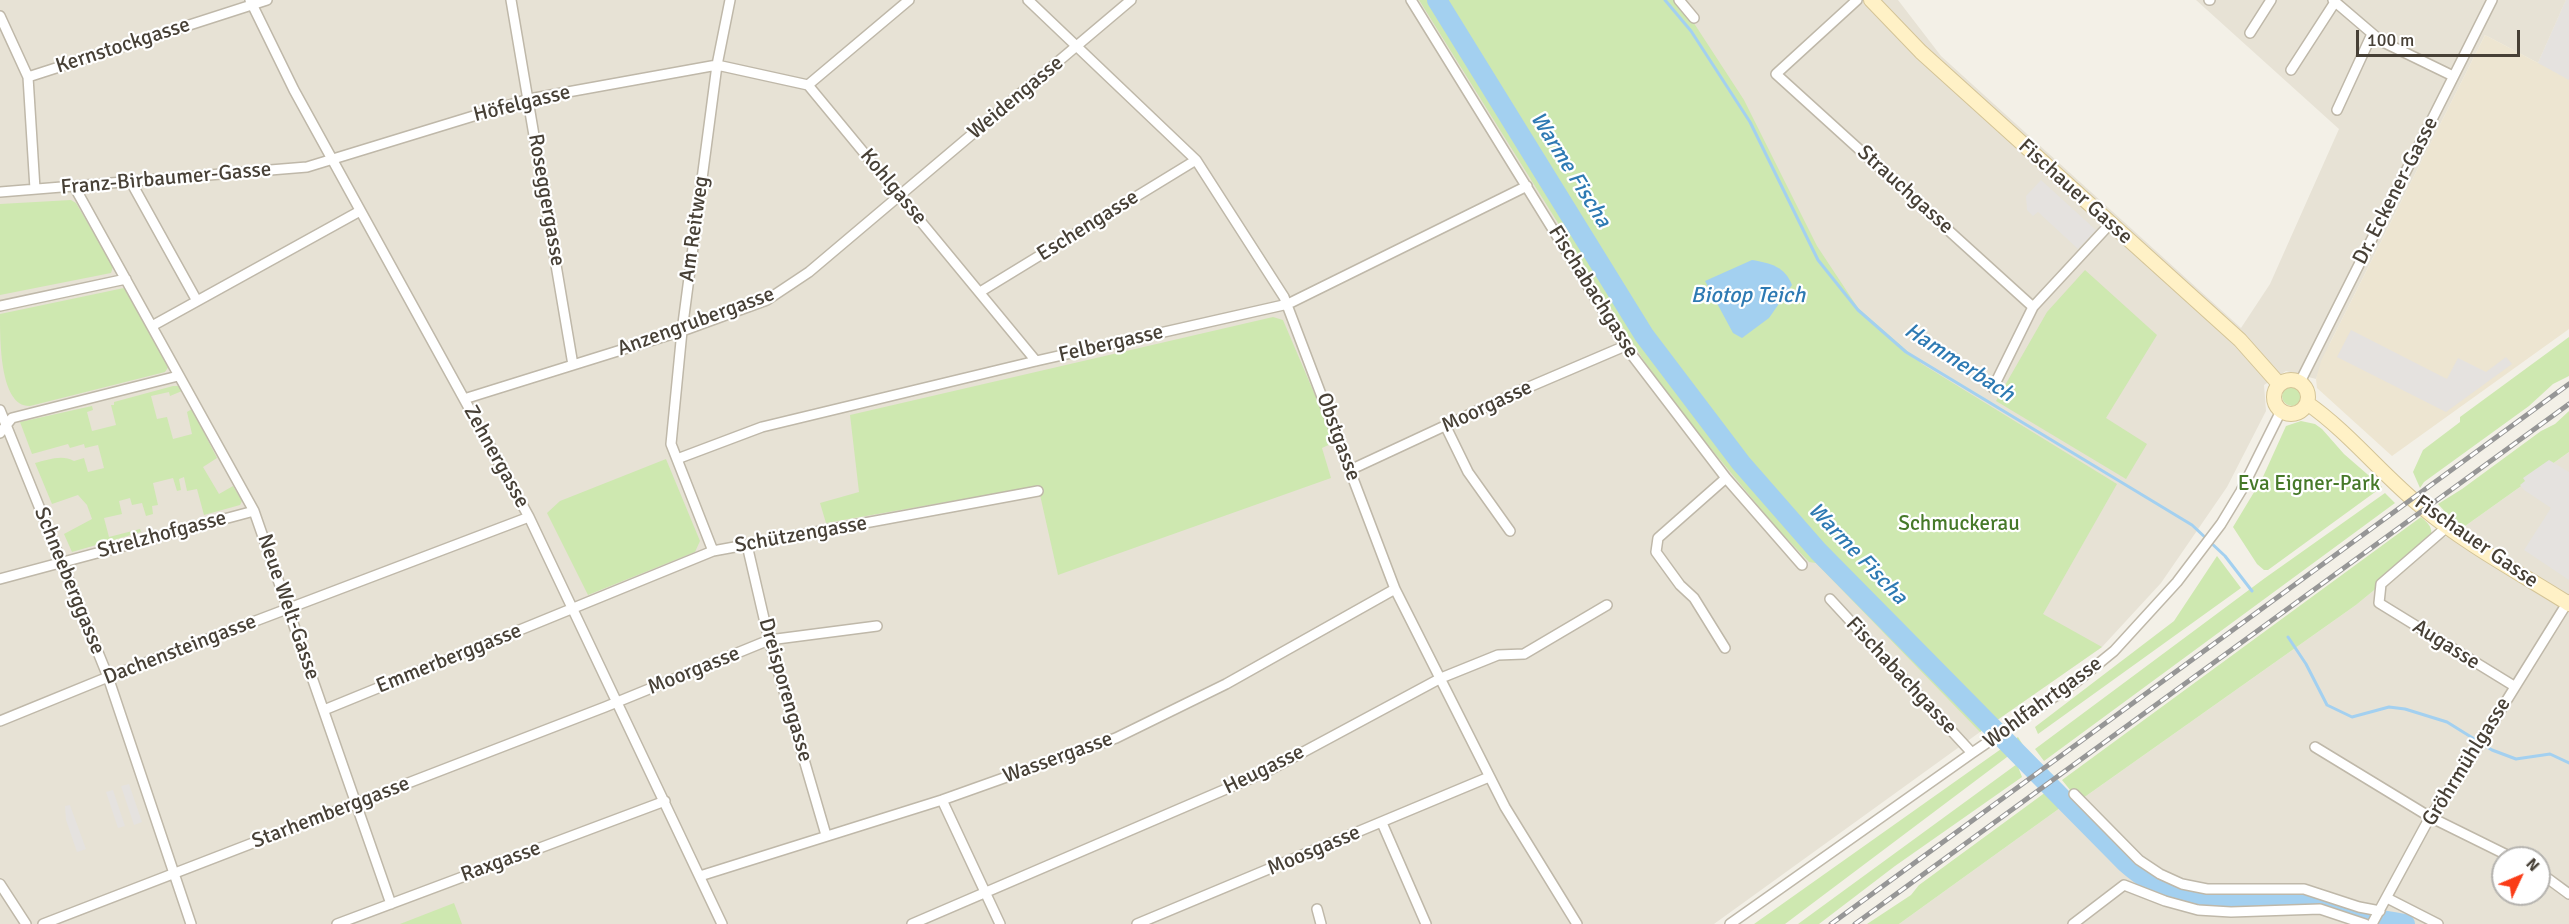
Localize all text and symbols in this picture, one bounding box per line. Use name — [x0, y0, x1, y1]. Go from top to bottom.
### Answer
street label: Kernstockgasse — [53, 12, 193, 80]
scale bar — [2359, 18, 2522, 56]
text: 100 m — [2367, 29, 2414, 51]
street label: Weidengasse — [963, 51, 1069, 145]
street label: Höfelgasse — [471, 80, 573, 128]
water label: Warme Fischa — [1524, 107, 1616, 233]
street label: Dr. Eckener-Gasse — [2348, 113, 2444, 269]
street label: Roseggergasse — [522, 132, 570, 268]
street label: Fischauer Gasse — [2013, 134, 2137, 250]
street label: Strauchgasse — [1852, 140, 1958, 240]
street label: Kohlgasse — [854, 144, 932, 230]
street label: Franz-Birbaumer-Gasse — [60, 157, 272, 201]
street label: Am Reitweg — [675, 174, 715, 284]
street label: Eschengasse — [1033, 185, 1143, 267]
street label: Fischabachgasse — [1542, 221, 1644, 363]
street label: Anzengrubergasse — [614, 282, 778, 362]
water label: Biotop Teich — [1691, 283, 1805, 309]
water label: Hammerbach — [1899, 318, 2019, 408]
street label: Felbergasse — [1056, 320, 1166, 368]
street label: Moorgasse — [1438, 375, 1536, 439]
street label: Obstgasse — [1310, 389, 1366, 485]
street label: Zehnergasse — [458, 401, 534, 513]
park label: Eva Eigner-Park — [2238, 471, 2380, 497]
street label: Fischauer Gasse — [2409, 490, 2543, 594]
water label: Warme Fischa — [1802, 498, 1912, 610]
street label: Schneeberggasse — [28, 504, 110, 658]
street label: Strelzhofgasse — [95, 506, 229, 564]
street label: Schützengasse — [733, 511, 869, 559]
park label: Schmuckerau — [1898, 511, 2020, 537]
street label: Neue Welt-Gasse — [251, 531, 325, 683]
street label: Dachensteingasse — [100, 609, 260, 691]
street label: Fischabachgasse — [1840, 612, 1962, 740]
street label: Dreisporengasse — [752, 615, 818, 765]
street label: Augasse — [2408, 615, 2484, 675]
street label: Emmerberggasse — [373, 618, 525, 700]
street label: Moorgasse — [644, 641, 744, 701]
street label: Wohlfahrtgasse — [1979, 651, 2107, 755]
street label: Gröhrmühlgasse — [2417, 693, 2517, 831]
street label: Wassergasse — [1000, 727, 1116, 789]
street label: Heugasse — [1219, 740, 1309, 800]
street label: Starhemberggasse — [249, 771, 413, 855]
street label: Moosgasse — [1264, 820, 1364, 882]
street label: Raxgasse — [458, 836, 544, 888]
north arrow — [2491, 846, 2551, 906]
text: N — [2521, 854, 2544, 876]

